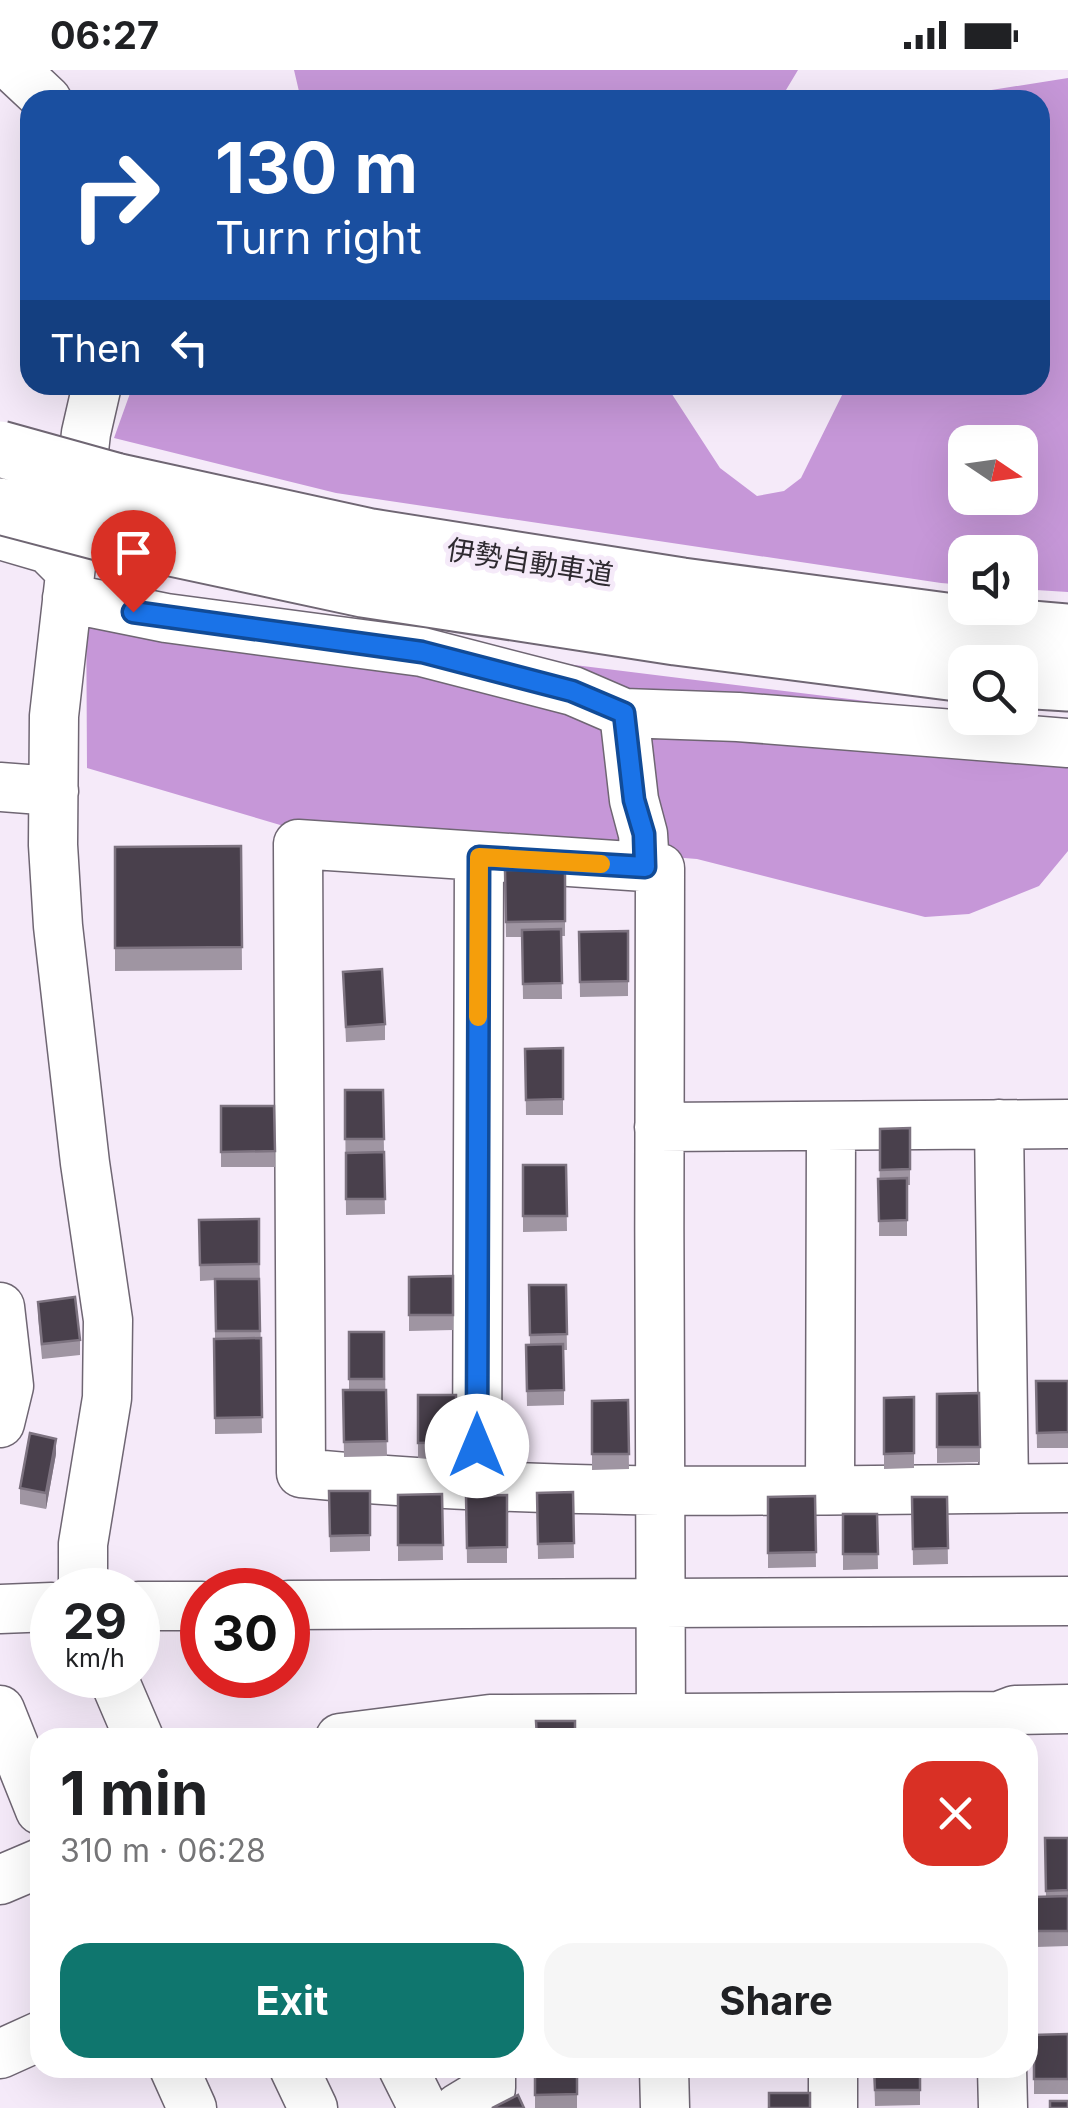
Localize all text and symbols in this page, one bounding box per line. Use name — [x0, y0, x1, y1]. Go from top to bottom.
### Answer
text: 06:27 — [50, 12, 159, 58]
text: 130 m — [215, 125, 418, 210]
icon: right — [50, 130, 180, 260]
text: Turn right — [215, 210, 422, 265]
icon: left — [162, 320, 217, 375]
text: Then — [50, 325, 142, 371]
north arrow — [948, 425, 1038, 515]
map controls — [948, 425, 1038, 735]
pin — [91, 510, 176, 613]
icon: arrive — [106, 525, 161, 580]
street label: 伊勢自動車道 — [444, 532, 616, 592]
button: sound — [948, 535, 1038, 625]
button: search — [948, 645, 1038, 735]
position arrow — [425, 1394, 529, 1498]
speed limit sign: 30 — [180, 1568, 310, 1698]
text: 29 — [63, 1591, 127, 1651]
text: km/h — [65, 1643, 125, 1673]
text: 1 min — [60, 1757, 208, 1829]
button: close — [903, 1761, 1008, 1866]
text: 310 m · 06:28 — [60, 1831, 266, 1870]
button: Exit — [60, 1943, 524, 2058]
button: Share — [544, 1943, 1008, 2058]

